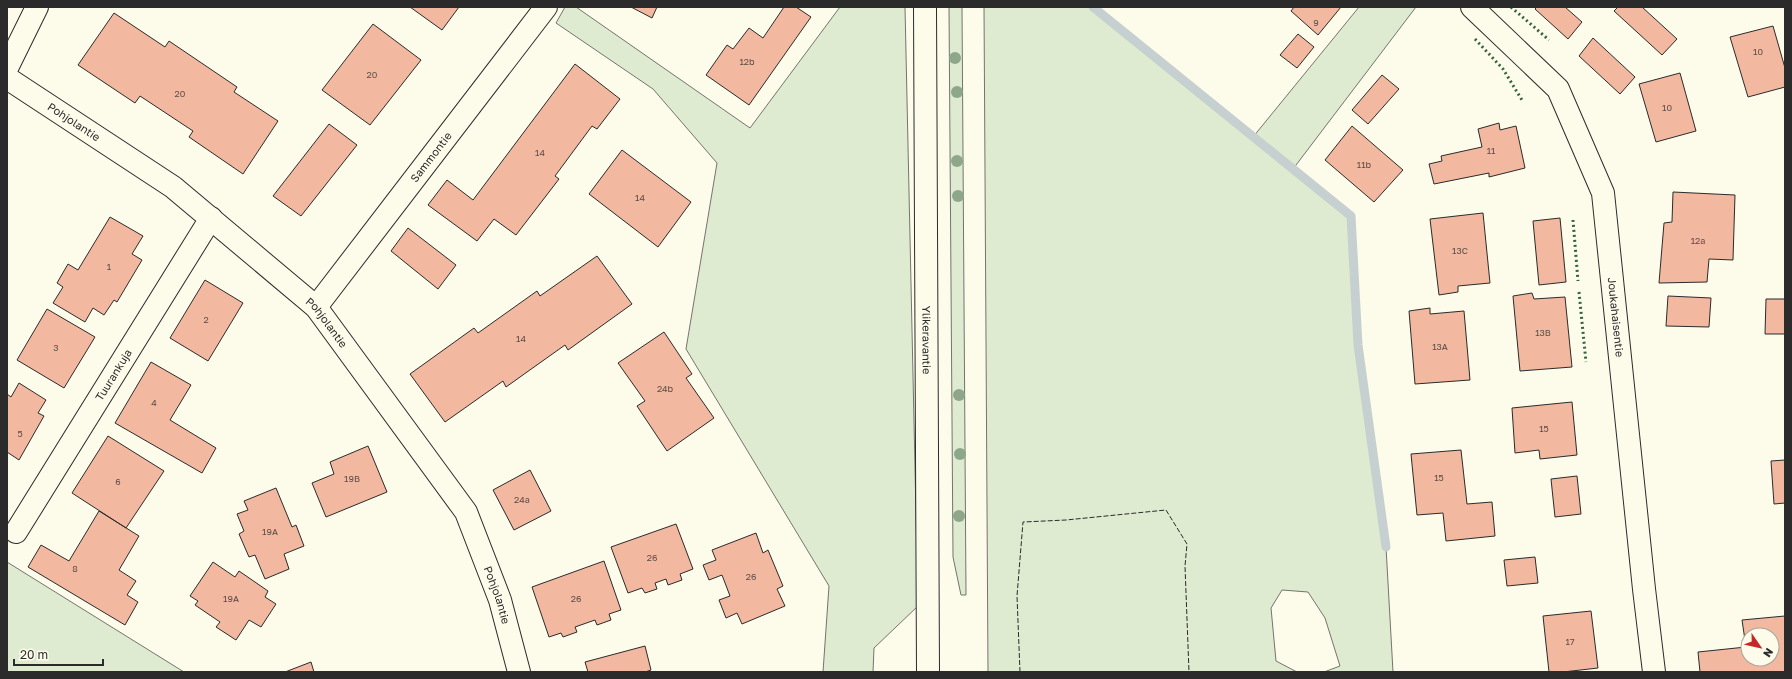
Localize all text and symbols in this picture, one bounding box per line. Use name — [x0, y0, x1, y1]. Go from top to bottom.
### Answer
house number: 9 — [1313, 17, 1319, 28]
house number: 10 — [1753, 46, 1763, 57]
house number: 12b — [739, 56, 755, 67]
house number: 20 — [367, 69, 378, 80]
house number: 20 — [175, 88, 186, 99]
street label: Pohjolantie — [45, 100, 103, 143]
house number: 10 — [1662, 102, 1672, 113]
street label: Sammontie — [407, 129, 454, 184]
house number: 11 — [1487, 145, 1496, 156]
house number: 14 — [535, 147, 545, 158]
house number: 11b — [1357, 159, 1372, 170]
house number: 14 — [635, 192, 645, 203]
house number: 12a — [1691, 235, 1705, 246]
house number: 13C — [1452, 245, 1468, 256]
house number: 1 — [107, 261, 112, 272]
street label: Joukahaisentie — [1606, 277, 1627, 358]
street label: Pohjolantie — [303, 294, 350, 350]
street label: Ylikeravantie — [920, 306, 934, 374]
house number: 2 — [203, 314, 209, 325]
house number: 13B — [1535, 327, 1551, 338]
house number: 14 — [516, 333, 526, 344]
house number: 13A — [1432, 341, 1448, 352]
house number: 3 — [53, 342, 59, 353]
street label: Tuurankuja — [92, 346, 134, 403]
house number: 24b — [657, 383, 674, 394]
house number: 4 — [151, 397, 157, 408]
house number: 15 — [1539, 423, 1549, 434]
house number: 5 — [17, 428, 23, 439]
house number: 15 — [1434, 472, 1444, 483]
house number: 19B — [344, 473, 360, 484]
house number: 6 — [115, 476, 121, 487]
house number: 24a — [514, 494, 530, 505]
house number: 19A — [262, 526, 278, 537]
house number: 26 — [647, 552, 657, 563]
house number: 8 — [72, 563, 78, 574]
street label: Pohjolantie — [482, 564, 513, 625]
house number: 26 — [746, 571, 756, 582]
house number: 19A — [223, 593, 239, 604]
house number: 26 — [571, 593, 581, 604]
north arrow — [1740, 627, 1780, 667]
house number: 17 — [1565, 636, 1575, 647]
scale bar — [14, 641, 103, 667]
text: N — [1761, 646, 1776, 660]
text: 20 m — [20, 647, 48, 662]

